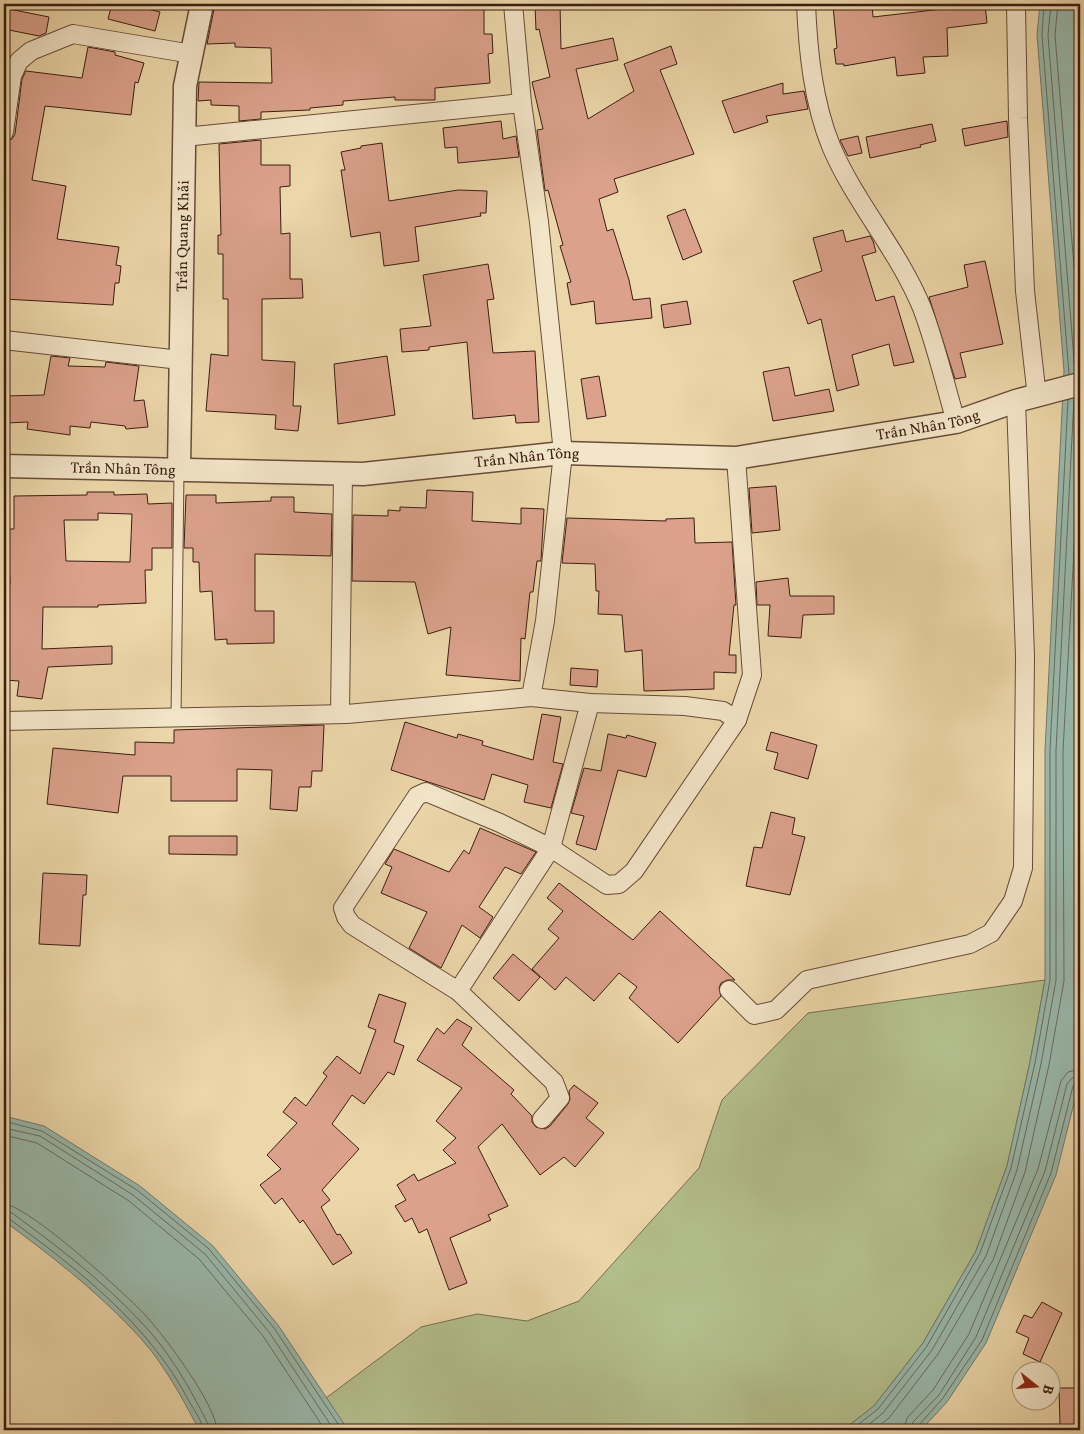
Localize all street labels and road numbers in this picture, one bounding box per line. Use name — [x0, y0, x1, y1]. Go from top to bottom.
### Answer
street label: Trần Quang Khải — [173, 180, 196, 292]
street label: Trần Nhân Tông — [875, 405, 983, 447]
street label: Trần Nhân Tông — [474, 444, 580, 474]
street label: Trần Nhân Tông — [70, 458, 176, 482]

